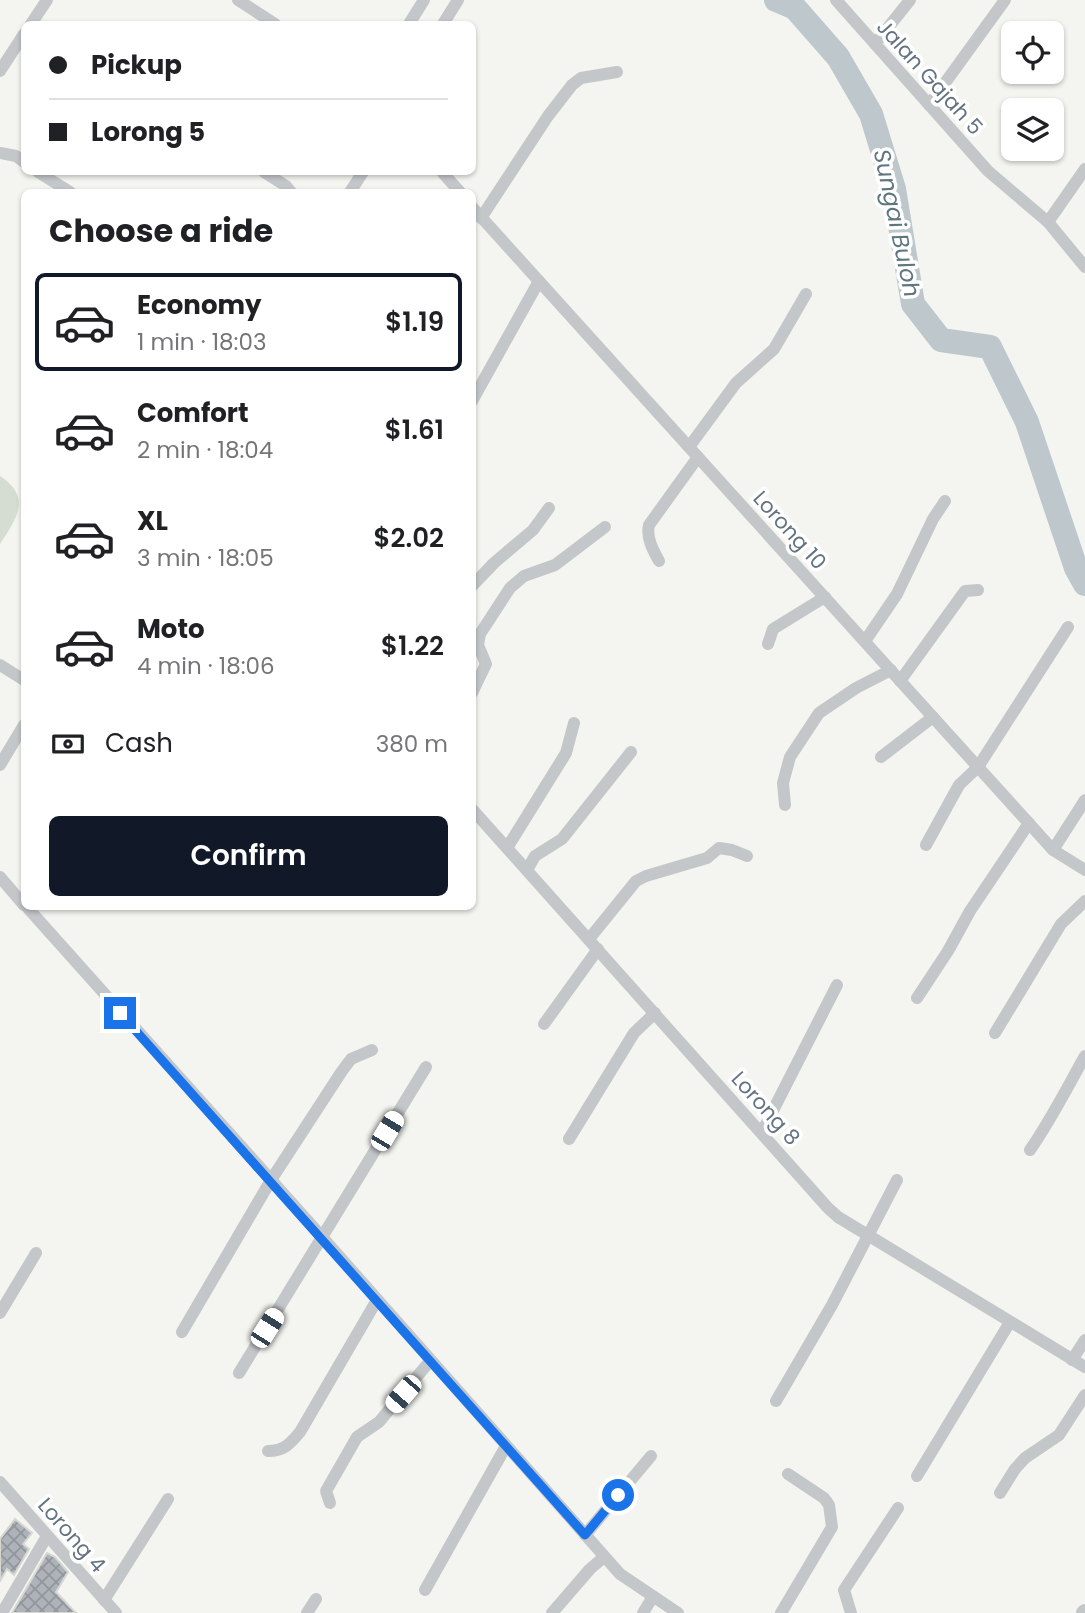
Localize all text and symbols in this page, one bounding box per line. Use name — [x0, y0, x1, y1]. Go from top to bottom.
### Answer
street label: Jalan Gajah 5 — [870, 13, 990, 141]
map controls — [1001, 21, 1064, 161]
button: locate — [1001, 21, 1064, 84]
text: Pickup — [91, 47, 182, 83]
button: layers — [1001, 98, 1064, 161]
text: Lorong 5 — [91, 114, 205, 150]
water label: Sungai Buloh — [866, 146, 928, 300]
text: Choose a ride — [49, 208, 273, 253]
text: Economy — [137, 287, 261, 323]
icon: car — [53, 291, 116, 354]
text: $1.19 — [385, 304, 444, 340]
text: 1 min · 18:03 — [137, 326, 267, 358]
text: Comfort — [137, 395, 249, 431]
icon: car — [53, 399, 116, 462]
text: $1.61 — [385, 412, 444, 448]
text: 2 min · 18:04 — [137, 434, 273, 466]
street label: Lorong 10 — [747, 484, 833, 576]
text: XL — [137, 503, 168, 539]
icon: car — [53, 507, 116, 570]
text: $2.02 — [374, 520, 444, 556]
text: 3 min · 18:05 — [137, 542, 274, 574]
text: Moto — [137, 611, 205, 647]
icon: car — [53, 615, 116, 678]
text: $1.22 — [381, 628, 444, 664]
text: 4 min · 18:06 — [137, 650, 275, 682]
icon: cash — [49, 725, 87, 763]
text: Cash — [105, 725, 173, 761]
text: 380 m — [376, 728, 448, 760]
button: Confirm — [49, 816, 448, 896]
route end — [104, 997, 136, 1029]
street label: Lorong 8 — [725, 1065, 807, 1151]
car — [368, 1108, 407, 1154]
car — [247, 1305, 288, 1351]
car — [382, 1371, 425, 1417]
route start — [602, 1479, 634, 1511]
street label: Lorong 4 — [31, 1491, 113, 1579]

